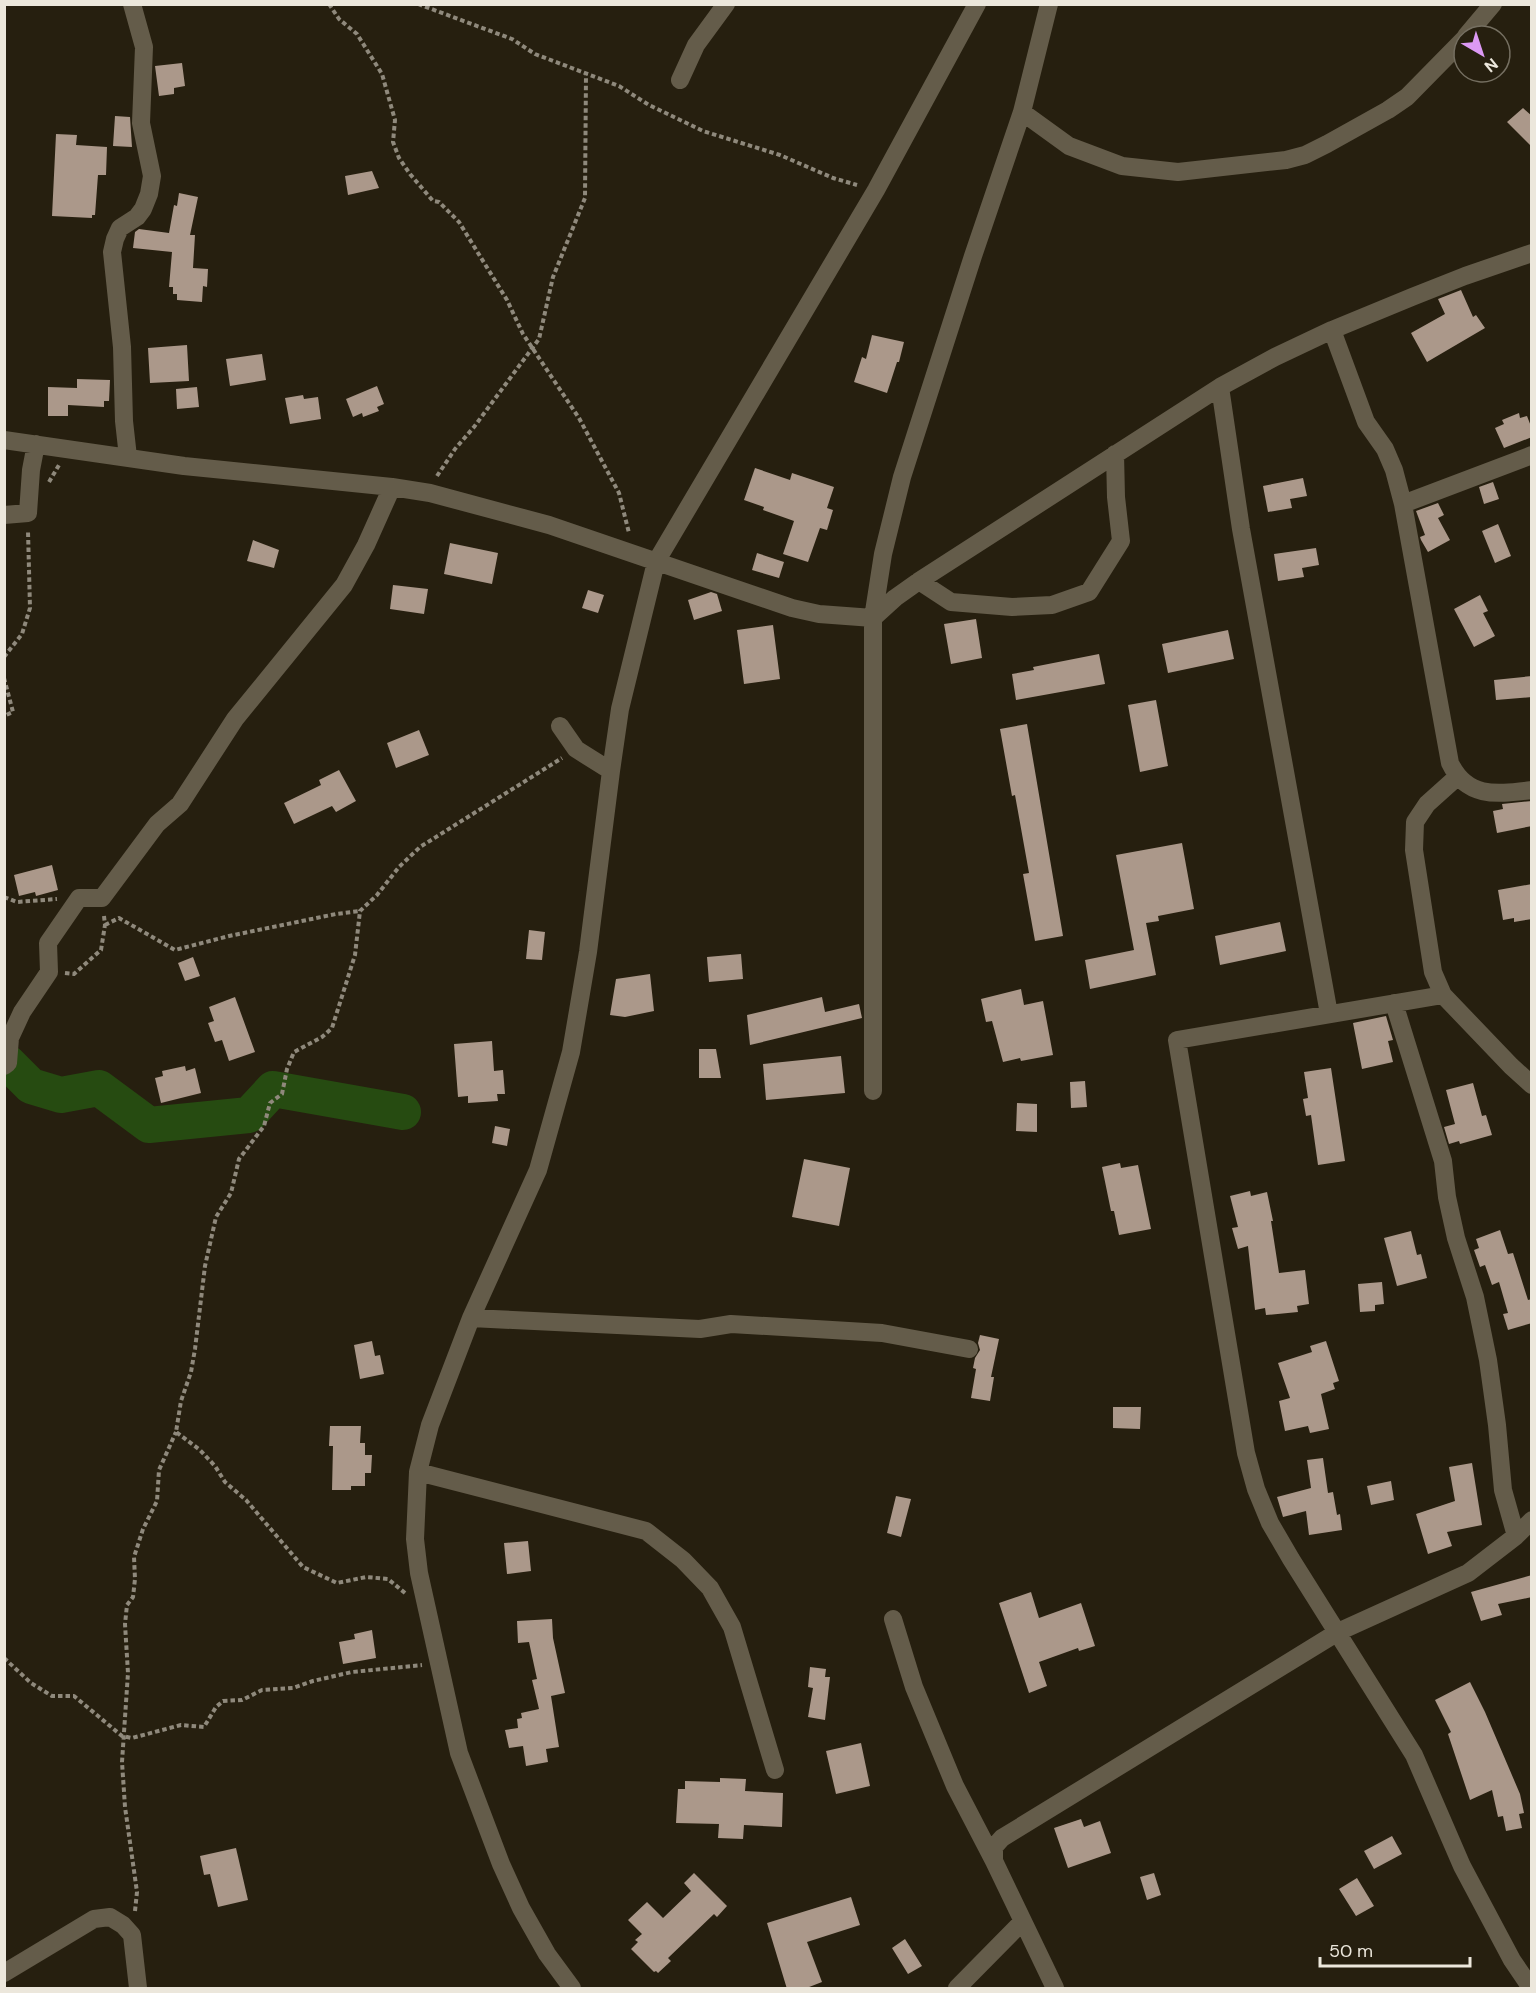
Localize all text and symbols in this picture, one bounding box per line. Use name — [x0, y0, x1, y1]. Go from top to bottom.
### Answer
north arrow — [1452, 24, 1512, 84]
text: N — [1480, 53, 1502, 77]
scale bar — [1320, 1930, 1470, 1968]
text: 50 m — [1329, 1939, 1373, 1963]

